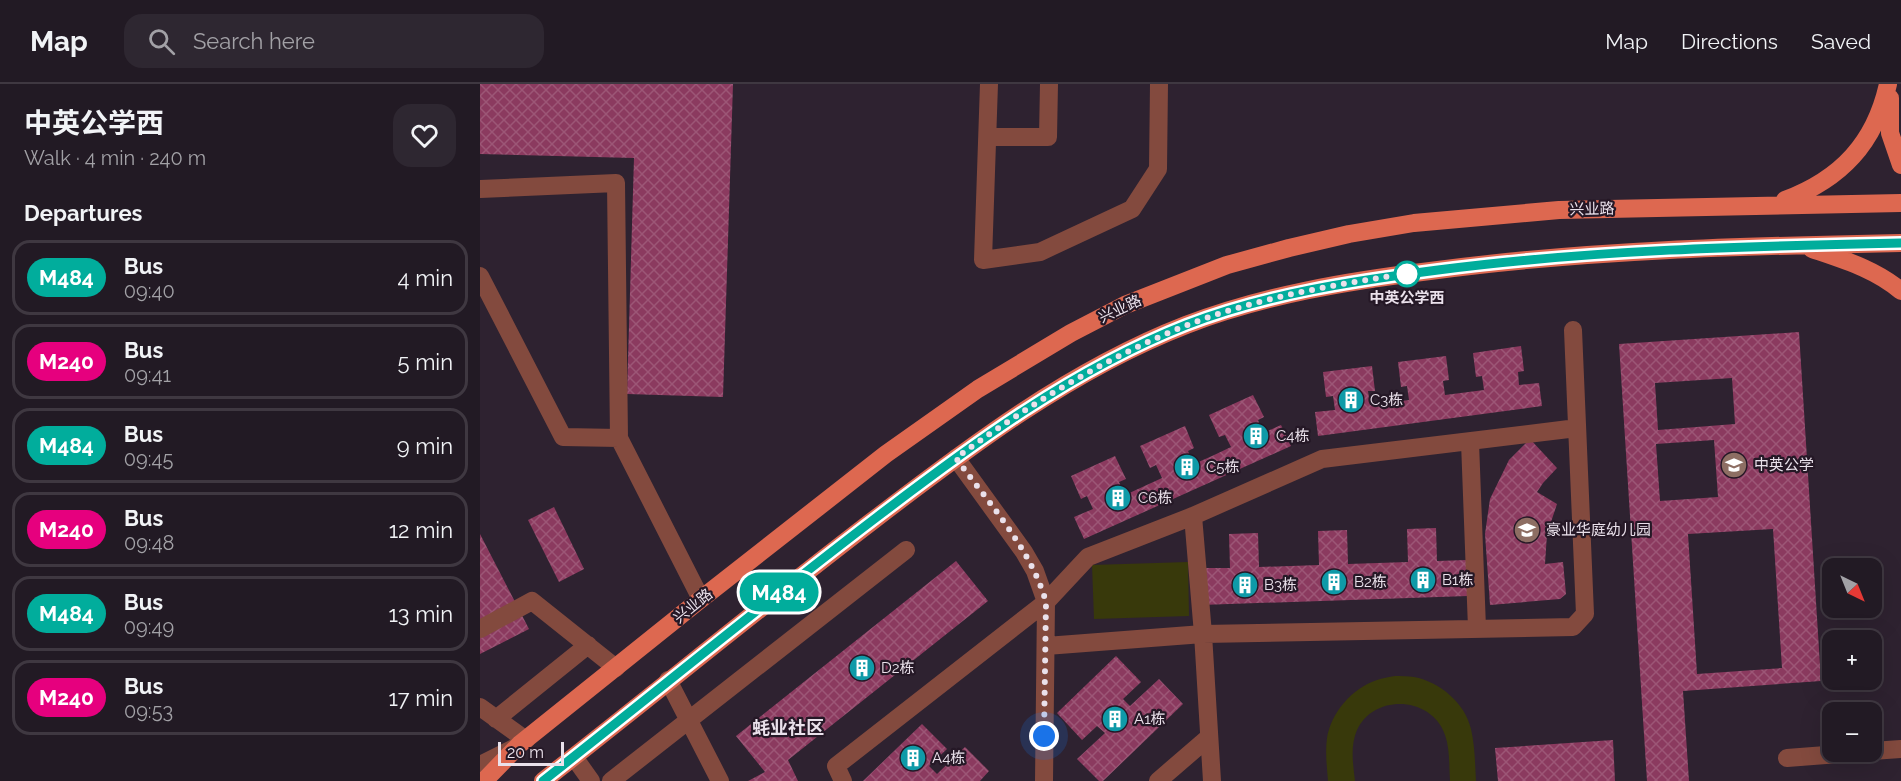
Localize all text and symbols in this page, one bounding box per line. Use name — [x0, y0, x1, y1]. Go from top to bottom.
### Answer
search box — [124, 14, 544, 68]
text: Map — [30, 25, 88, 58]
icon: search — [145, 25, 178, 58]
text: Search here — [193, 28, 315, 54]
text: Map — [1605, 29, 1648, 54]
text: Directions — [1681, 29, 1778, 54]
text: Saved — [1811, 29, 1871, 54]
button: heart — [393, 104, 456, 167]
text: 中英公学西 — [24, 107, 164, 140]
text: Walk · 4 min · 240 m — [24, 146, 206, 170]
text: Departures — [24, 200, 142, 226]
street label: 兴业路 — [1569, 200, 1615, 218]
text: Bus — [124, 253, 163, 279]
marker: 中英公学西 — [1394, 261, 1420, 287]
text: M484 — [39, 265, 94, 290]
text: 4 min — [398, 265, 453, 291]
text: 09:40 — [124, 279, 175, 303]
place label: 中英公学西 — [1369, 289, 1445, 307]
street label: 兴业路 — [1096, 291, 1144, 327]
text: Bus — [124, 337, 163, 363]
text: M240 — [39, 349, 94, 374]
text: 5 min — [398, 349, 453, 375]
text: 09:41 — [124, 363, 171, 387]
building icon: C3栋 — [1336, 385, 1366, 415]
place label: C3栋 — [1370, 391, 1403, 409]
text: Bus — [124, 421, 163, 447]
building icon: C4栋 — [1241, 421, 1271, 451]
place label: C4栋 — [1276, 427, 1309, 445]
text: M484 — [39, 433, 94, 458]
text: 9 min — [397, 433, 453, 459]
text: 09:45 — [124, 447, 173, 471]
school or university icon: 中英公学 — [1719, 450, 1749, 480]
building icon: C5栋 — [1172, 452, 1202, 482]
place label: 中英公学 — [1754, 456, 1814, 474]
place label: C5栋 — [1206, 458, 1239, 476]
building icon: C6栋 — [1103, 483, 1133, 513]
place label: C6栋 — [1138, 489, 1172, 507]
text: Bus — [124, 505, 163, 531]
school or university icon: 豪业华庭幼儿园 — [1512, 515, 1542, 545]
text: M240 — [39, 517, 94, 542]
text: 12 min — [389, 517, 453, 543]
place label: 豪业华庭幼儿园 — [1546, 521, 1651, 539]
text: 09:48 — [124, 531, 174, 555]
north arrow — [1822, 558, 1882, 618]
map controls — [1822, 558, 1882, 762]
building icon: B1栋 — [1408, 565, 1438, 595]
building icon: B2栋 — [1319, 567, 1349, 597]
building icon: B3栋 — [1230, 570, 1260, 600]
place label: B1栋 — [1442, 571, 1473, 589]
line badge: M484 — [737, 572, 821, 612]
place label: B2栋 — [1354, 573, 1387, 591]
place label: B3栋 — [1264, 576, 1297, 594]
text: M484 — [752, 580, 806, 605]
street label: 兴业路 — [670, 585, 716, 627]
text: Bus — [124, 589, 163, 615]
text: M484 — [39, 601, 94, 626]
text: 13 min — [388, 601, 453, 627]
text: 09:49 — [124, 615, 174, 639]
button: + — [1822, 630, 1882, 690]
building icon: D2栋 — [847, 653, 877, 683]
place label: D2栋 — [881, 659, 915, 677]
text: Bus — [124, 673, 163, 699]
text: M240 — [39, 685, 94, 710]
text: 17 min — [388, 685, 453, 711]
text: 09:53 — [124, 699, 173, 723]
button: − — [1822, 702, 1882, 762]
building icon: A1栋 — [1100, 704, 1130, 734]
place label: A1栋 — [1134, 710, 1166, 728]
district label: 蚝业社区 — [752, 717, 824, 738]
your location — [1029, 721, 1059, 751]
scale bar — [498, 739, 564, 766]
text: 20 m — [507, 743, 544, 762]
building icon: A4栋 — [898, 743, 928, 773]
place label: A4栋 — [932, 749, 965, 767]

